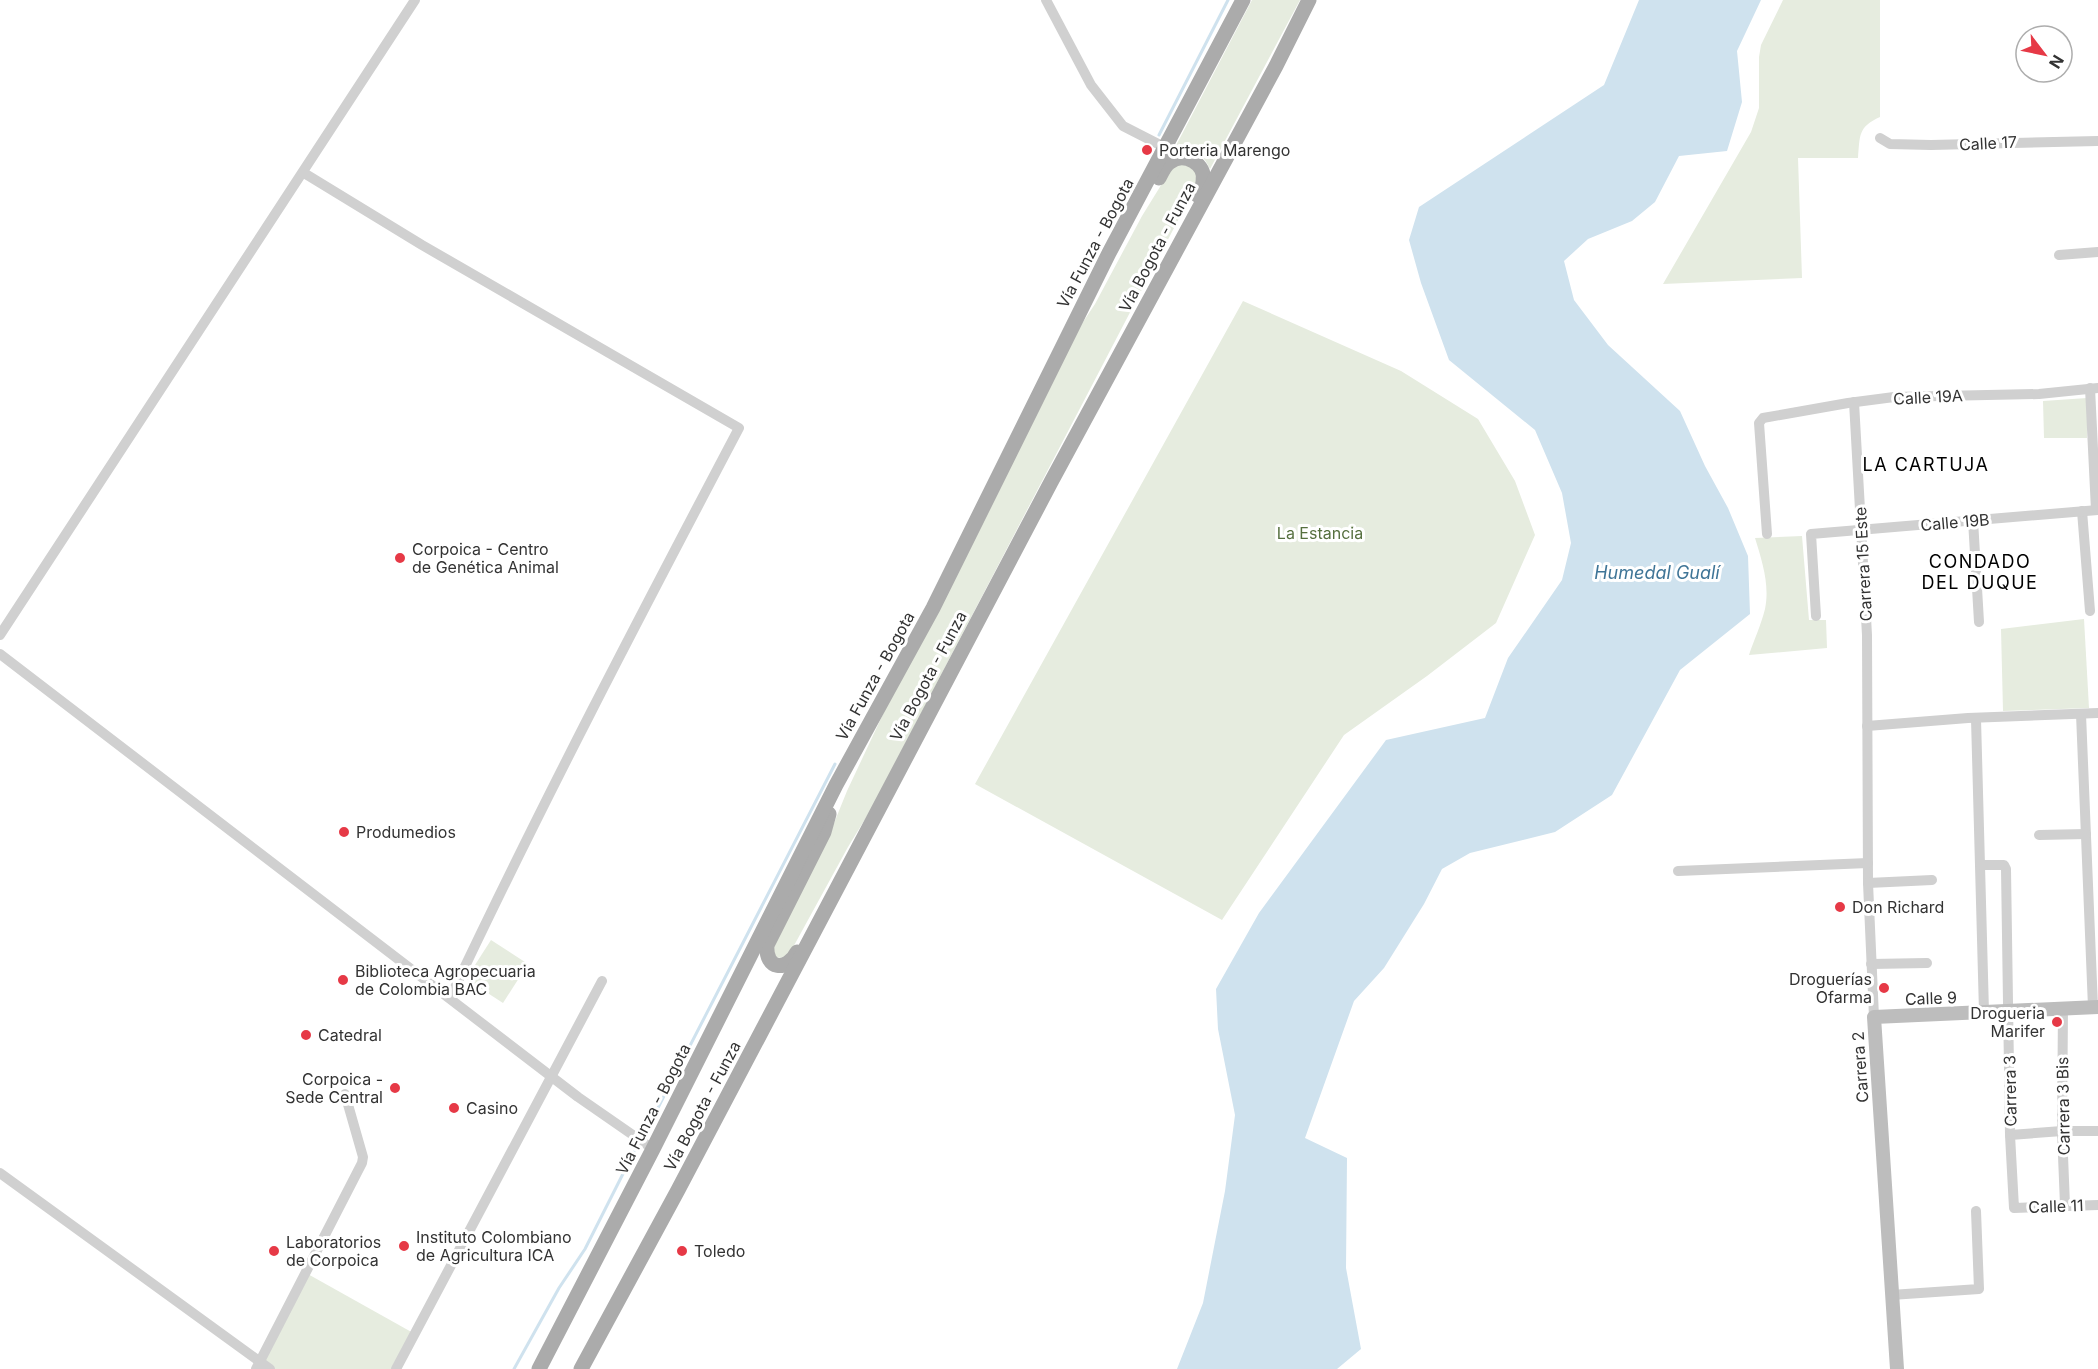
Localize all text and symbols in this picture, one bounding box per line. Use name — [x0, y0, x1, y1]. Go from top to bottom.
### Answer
north arrow — [2014, 24, 2074, 84]
text: N — [2045, 51, 2068, 72]
street label: Calle 17 — [1959, 132, 2017, 154]
place label: Porteria Marengo — [1159, 140, 1290, 160]
marker: Porteria Marengo — [1140, 143, 1154, 157]
street label: Vía Funza - Bogota — [1052, 175, 1138, 311]
street label: Vía Bogota - Funza — [1114, 179, 1200, 315]
street label: Calle 19A — [1893, 385, 1963, 409]
district label: LA CARTUJA — [1863, 454, 1989, 475]
street label: Carrera 15 Este — [1850, 506, 1876, 622]
street label: Calle 19B — [1920, 509, 1990, 535]
park label: La Estancia — [1277, 523, 1363, 543]
place label: Corpoica - Centro de Genética Animal — [412, 539, 559, 577]
marker: Corpoica - Centro de Genética Animal — [393, 551, 407, 565]
district label: CONDADO DEL DUQUE — [1922, 551, 2038, 593]
water label: Humedal Gualí — [1594, 562, 1721, 583]
street label: Vía Funza - Bogota — [831, 608, 919, 744]
street label: Vía Bogota - Funza — [885, 608, 971, 744]
place label: Produmedios — [356, 822, 456, 842]
marker: Produmedios — [337, 825, 351, 839]
place label: Don Richard — [1852, 897, 1944, 917]
marker: Don Richard — [1833, 900, 1847, 914]
place label: Biblioteca Agropecuaria de Colombia BAC — [355, 961, 536, 999]
place label: Droguerías Ofarma — [1789, 969, 1872, 1007]
marker: Biblioteca Agropecuaria de Colombia BAC — [336, 973, 350, 987]
marker: Droguerías Ofarma — [1877, 981, 1891, 995]
street label: Calle 9 — [1905, 987, 1957, 1009]
place label: Drogueria Marifer — [1970, 1003, 2045, 1041]
marker: Drogueria Marifer — [2050, 1015, 2064, 1029]
place label: Catedral — [318, 1025, 382, 1045]
marker: Catedral — [299, 1028, 313, 1042]
street label: Carrera 2 — [1848, 1031, 1872, 1103]
street label: Vía Bogota - Funza — [659, 1038, 745, 1174]
street label: Vía Funza - Bogota — [611, 1040, 695, 1178]
street label: Carrera 3 — [1999, 1055, 2021, 1127]
street label: Carrera 3 Bis — [2052, 1056, 2074, 1156]
place label: Corpoica - Sede Central — [285, 1069, 383, 1107]
marker: Corpoica - Sede Central — [388, 1081, 402, 1095]
place label: Casino — [466, 1098, 518, 1118]
marker: Casino — [447, 1101, 461, 1115]
street label: Calle 11 — [2028, 1195, 2084, 1217]
place label: Instituto Colombiano de Agricultura ICA — [416, 1227, 572, 1265]
place label: Laboratorios de Corpoica — [286, 1232, 381, 1270]
marker: Instituto Colombiano de Agricultura ICA — [397, 1239, 411, 1253]
place label: Toledo — [694, 1241, 745, 1261]
marker: Laboratorios de Corpoica — [267, 1244, 281, 1258]
marker: Toledo — [675, 1244, 689, 1258]

